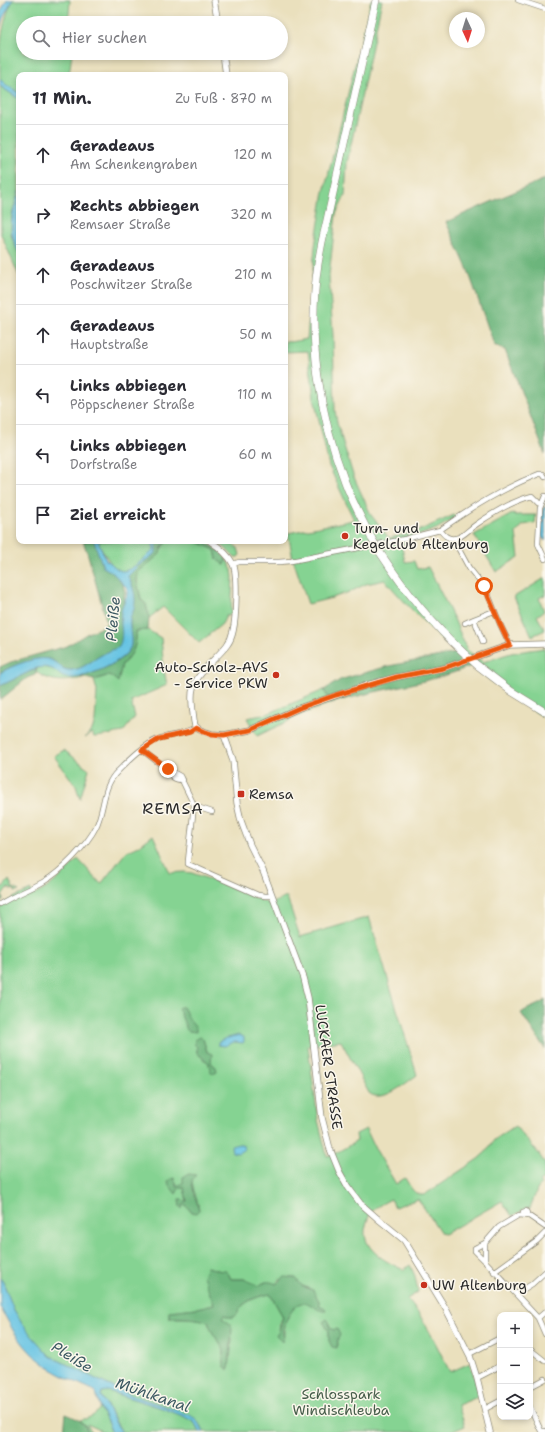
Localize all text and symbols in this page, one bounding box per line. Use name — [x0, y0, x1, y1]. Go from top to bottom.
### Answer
north arrow — [449, 12, 485, 48]
search box — [16, 16, 288, 60]
icon: search — [30, 27, 52, 49]
text: Hier suchen — [62, 28, 147, 48]
text: 11 Min. — [32, 87, 92, 109]
text: Zu Fuß · 870 m — [175, 90, 272, 107]
text: Geradeaus — [70, 136, 155, 156]
icon: ahead — [32, 144, 54, 166]
text: 120 m — [234, 146, 272, 163]
text: Am Schenkengraben — [70, 156, 198, 173]
text: Rechts abbiegen — [70, 196, 199, 216]
icon: right — [32, 204, 54, 226]
text: 320 m — [230, 206, 272, 223]
text: Remsaer Straße — [70, 216, 171, 233]
text: Geradeaus — [70, 256, 155, 276]
icon: ahead — [32, 264, 54, 286]
text: 210 m — [234, 266, 272, 283]
text: Poschwitzer Straße — [70, 276, 193, 293]
text: Geradeaus — [70, 316, 155, 336]
icon: ahead — [32, 324, 54, 346]
text: 50 m — [239, 326, 272, 343]
text: Hauptstraße — [70, 336, 149, 353]
text: Links abbiegen — [70, 376, 186, 396]
icon: left — [32, 384, 54, 406]
text: 110 m — [237, 386, 272, 403]
text: Pöppschener Straße — [70, 396, 195, 413]
text: Links abbiegen — [70, 436, 186, 456]
icon: left — [32, 444, 54, 466]
text: 60 m — [239, 446, 272, 463]
text: Dorfstraße — [70, 456, 137, 473]
icon: arrive — [32, 504, 54, 526]
text: Ziel erreicht — [70, 505, 166, 525]
place label: Turn- und Kegelclub Altenburg — [353, 519, 489, 553]
marker: Turn- und Kegelclub Altenburg — [340, 531, 350, 541]
route start — [475, 577, 493, 595]
water label: Pleiße — [101, 596, 125, 642]
place label: Auto-Scholz-AVS - Service PKW — [155, 658, 268, 692]
marker: Auto-Scholz-AVS - Service PKW — [271, 670, 281, 680]
route end — [159, 760, 177, 778]
place label: Remsa — [249, 785, 294, 803]
marker: Remsa — [236, 789, 246, 799]
district label: REMSA — [142, 798, 204, 819]
street label: LUCKAER STRASSE — [311, 1003, 347, 1131]
place label: UW Altenburg — [432, 1276, 527, 1294]
marker: UW Altenburg — [419, 1280, 429, 1290]
map controls — [497, 1312, 533, 1420]
button: + — [497, 1312, 533, 1348]
water label: Pleiße — [48, 1337, 96, 1377]
button: − — [497, 1348, 533, 1384]
water label: Mühlkanal — [113, 1373, 193, 1417]
button: layers — [497, 1384, 533, 1420]
park label: Schlosspark Windischleuba — [292, 1385, 390, 1419]

